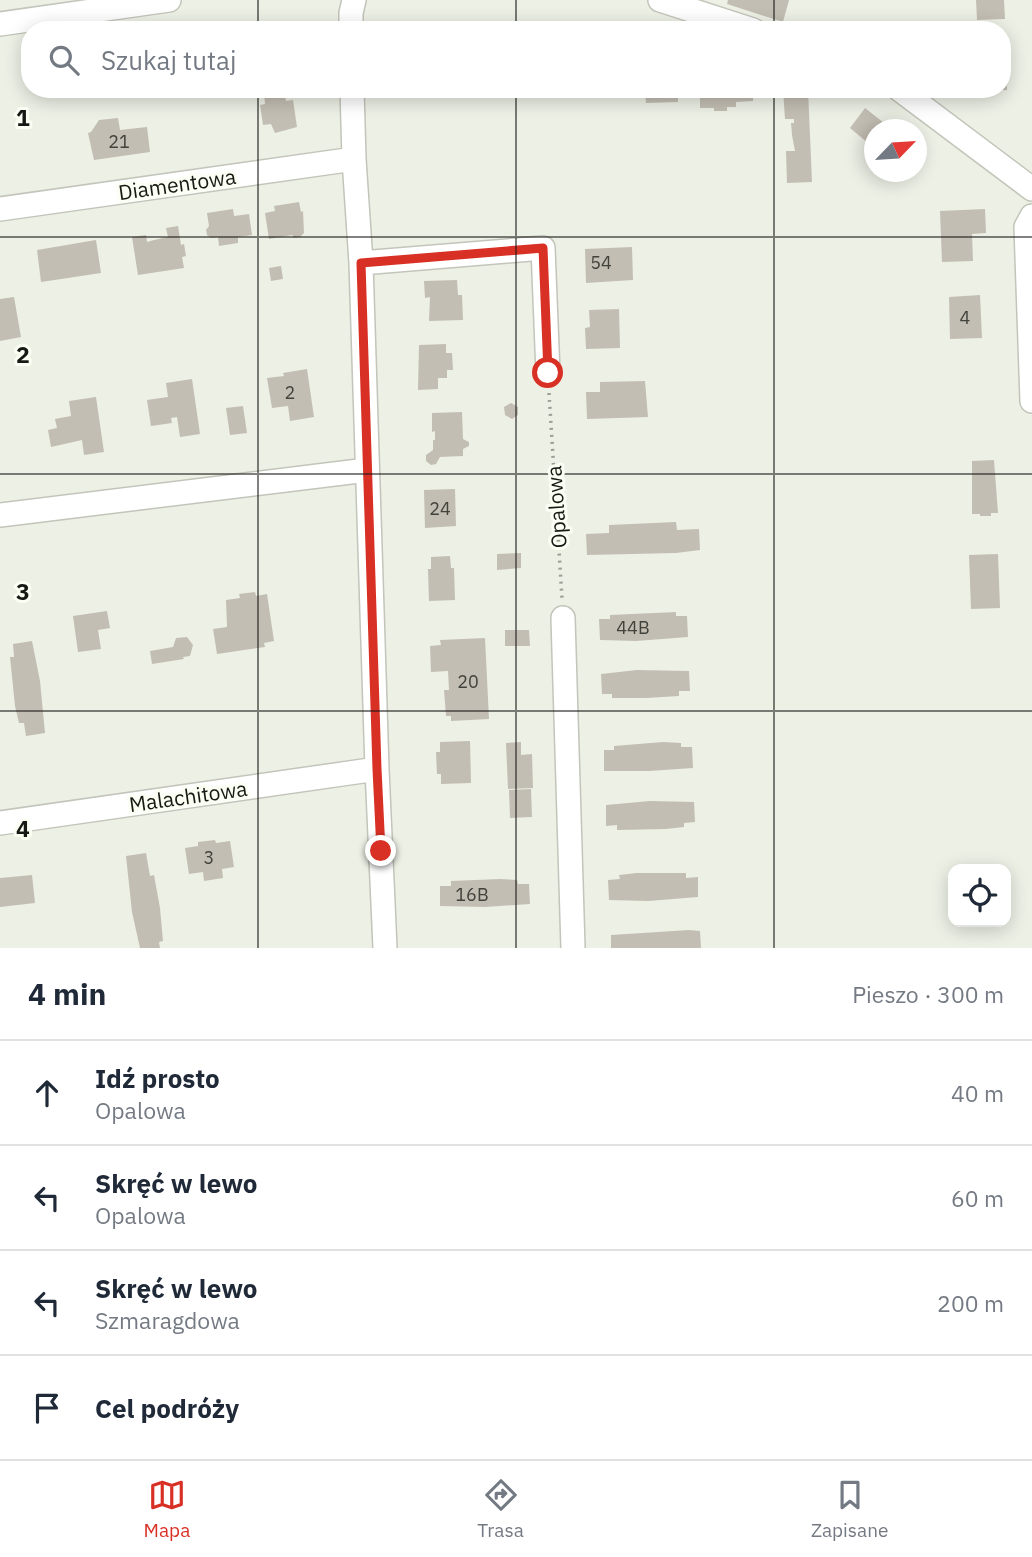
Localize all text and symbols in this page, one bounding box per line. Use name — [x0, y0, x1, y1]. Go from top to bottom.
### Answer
search box — [21, 21, 1011, 98]
icon: search — [45, 41, 83, 79]
text: Szukaj tutaj — [101, 43, 236, 77]
text: 1 — [16, 102, 30, 132]
north arrow — [864, 119, 927, 182]
house number: 21 — [108, 130, 130, 153]
street label: Diamentowa — [116, 162, 238, 206]
house number: 54 — [590, 251, 612, 274]
house number: 4 — [960, 306, 971, 329]
text: 2 — [16, 339, 30, 369]
route start — [532, 357, 563, 388]
house number: 2 — [285, 381, 295, 404]
street label: Opalowa — [539, 465, 573, 549]
house number: 24 — [429, 497, 451, 520]
text: 3 — [16, 576, 30, 606]
house number: 44B — [616, 616, 650, 639]
house number: 20 — [457, 670, 479, 693]
street label: Malachitowa — [127, 774, 249, 818]
text: 4 — [16, 813, 30, 843]
route end — [365, 835, 396, 866]
house number: 3 — [204, 846, 214, 869]
map controls — [948, 864, 1011, 927]
button: locate — [948, 864, 1011, 927]
house number: 16B — [455, 883, 489, 906]
text: 4 min — [28, 974, 106, 1013]
text: Pieszo · 300 m — [852, 979, 1004, 1009]
text: Idź prosto — [95, 1061, 220, 1095]
icon: ahead — [28, 1074, 66, 1112]
text: 40 m — [951, 1078, 1004, 1108]
text: Opalowa — [95, 1095, 186, 1125]
text: Skręć w lewo — [95, 1166, 257, 1200]
icon: left — [28, 1179, 66, 1217]
text: 60 m — [951, 1183, 1004, 1213]
text: Opalowa — [95, 1200, 186, 1230]
text: Skręć w lewo — [95, 1271, 257, 1305]
icon: left — [28, 1284, 66, 1322]
text: 200 m — [937, 1288, 1004, 1318]
text: Szmaragdowa — [95, 1305, 240, 1335]
icon: arrive — [28, 1389, 66, 1427]
text: Cel podróży — [95, 1391, 239, 1425]
tab: Mapa — [144, 1476, 190, 1542]
tab: Trasa — [477, 1476, 524, 1542]
tab: Zapisane — [811, 1476, 888, 1542]

